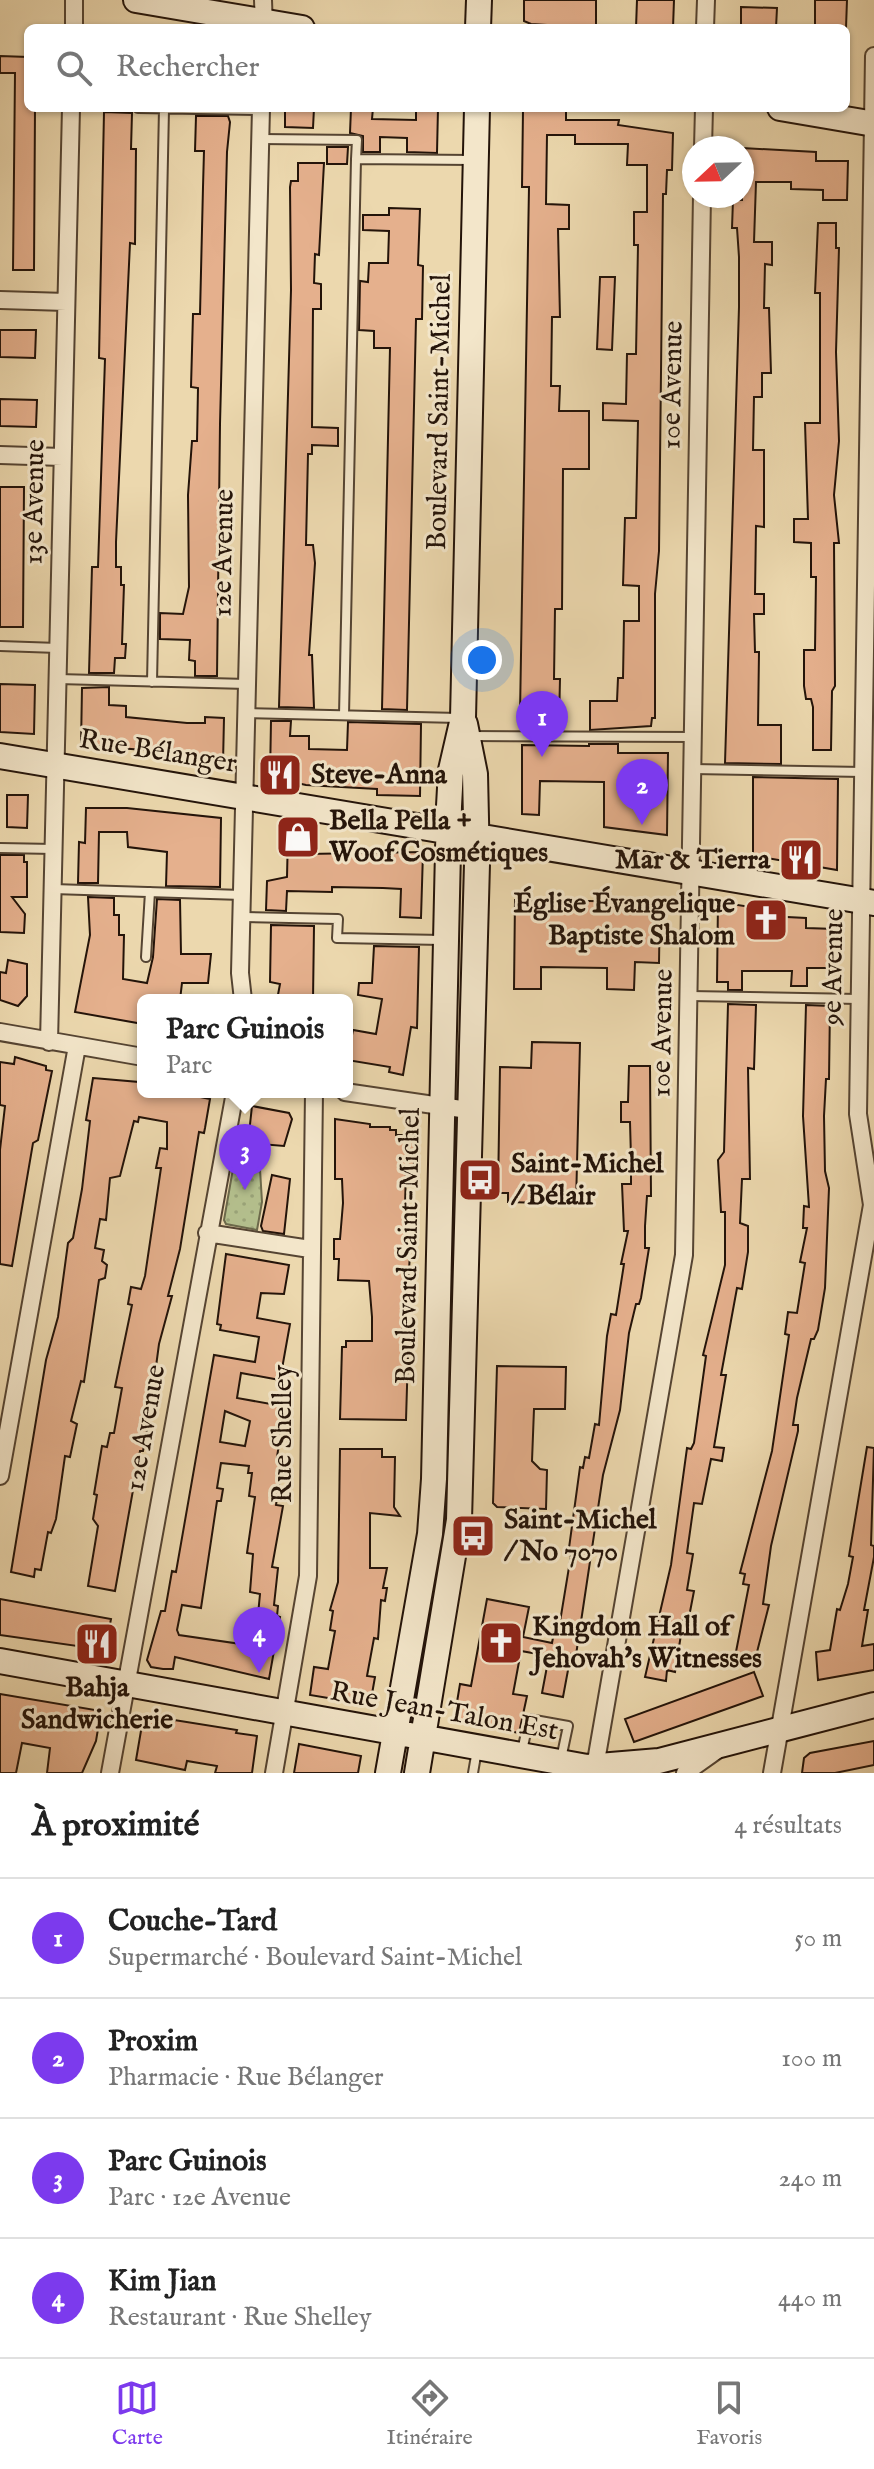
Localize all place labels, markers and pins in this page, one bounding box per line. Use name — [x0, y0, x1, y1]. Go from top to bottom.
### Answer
pin: 1 — [516, 691, 568, 757]
restaurant icon: Steve-Anna — [256, 751, 304, 799]
place label: Steve-Anna — [311, 758, 448, 793]
pin: 2 — [616, 759, 668, 825]
place label: Bella Pella + Woof Cosmétiques — [328, 804, 548, 871]
shop icon: Bella Pella + Woof Cosmétiques — [274, 813, 322, 861]
restaurant icon: Mar & Tierra — [777, 836, 825, 884]
place label: Mar & Tierra — [615, 843, 771, 878]
place label: Église Évangelique Baptiste Shalom — [514, 886, 735, 954]
church icon: Église Évangelique Baptiste Shalom — [742, 896, 790, 944]
pin: 3 — [219, 1124, 271, 1190]
place label: Saint-Michel / Bélair — [510, 1147, 665, 1214]
bus stop icon: Saint-Michel / Bélair — [456, 1156, 504, 1204]
place label: Saint-Michel / No 7070 — [503, 1503, 658, 1570]
bus stop icon: Saint-Michel / No 7070 — [449, 1512, 497, 1560]
pin: 4 — [233, 1607, 285, 1673]
place label: Kingdom Hall of Jehovah's Witnesses — [528, 1610, 762, 1677]
church icon: Kingdom Hall of Jehovah's Witnesses — [477, 1619, 525, 1667]
restaurant icon: Bahja Sandwicherie — [73, 1620, 121, 1668]
place label: Bahja Sandwicherie — [21, 1671, 173, 1738]

